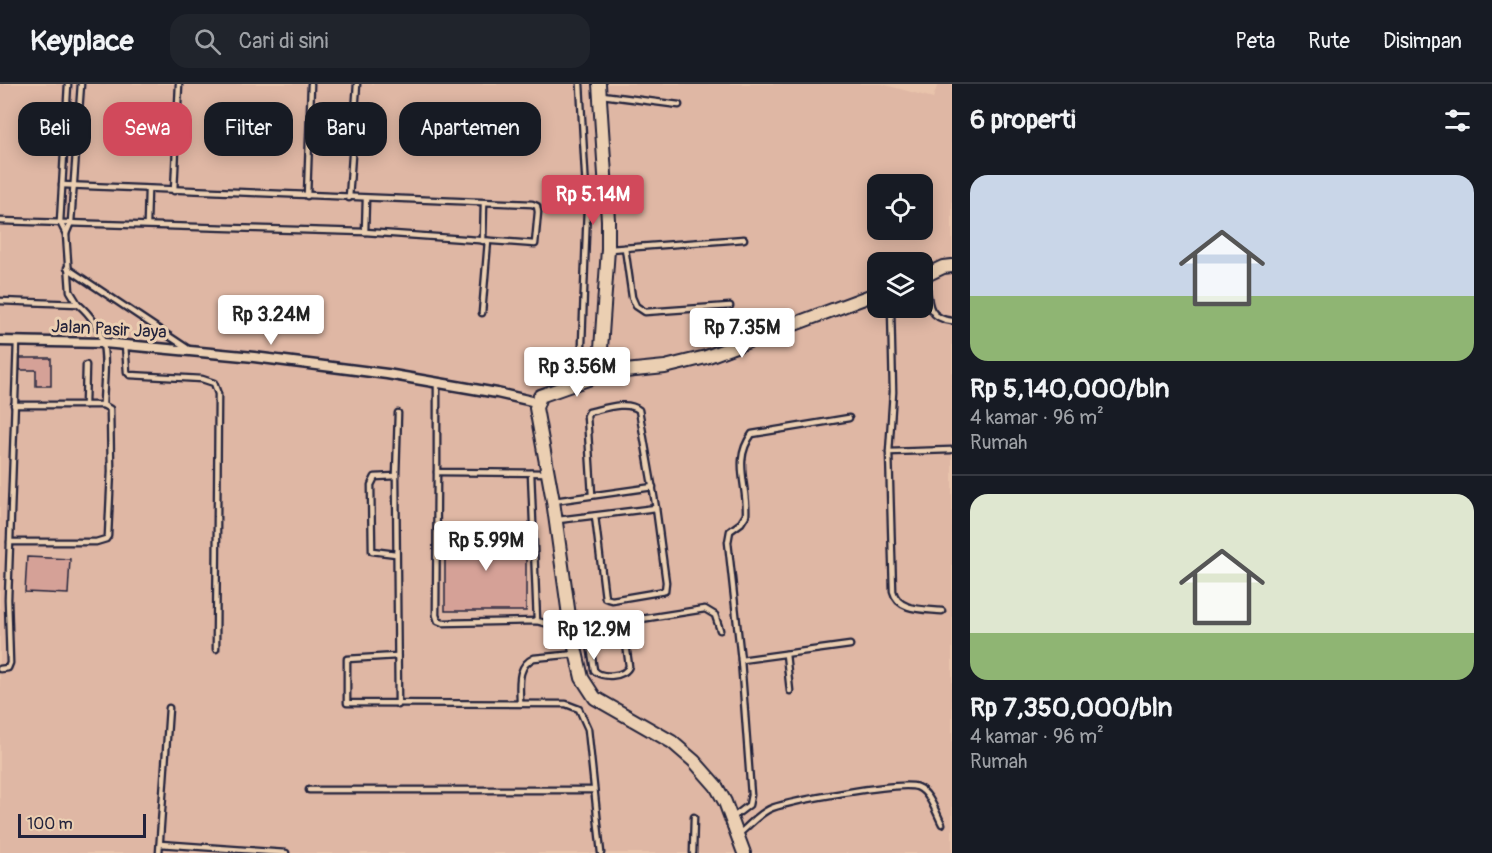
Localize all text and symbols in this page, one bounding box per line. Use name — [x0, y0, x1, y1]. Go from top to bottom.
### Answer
search box — [170, 14, 590, 68]
text: Keyplace — [30, 24, 134, 59]
icon: search — [191, 25, 224, 58]
text: Cari di sini — [239, 27, 328, 55]
text: Peta — [1235, 28, 1275, 55]
text: Rute — [1308, 28, 1350, 55]
text: Disimpan — [1383, 28, 1462, 55]
chip: Beli — [18, 102, 91, 156]
chip: Sewa — [103, 102, 192, 156]
chip: Filter — [204, 102, 293, 156]
chip: Baru — [305, 102, 387, 156]
chip: Apartemen — [399, 102, 541, 156]
text: 6 properti — [970, 104, 1076, 136]
icon: filters — [1441, 104, 1474, 137]
map controls — [867, 174, 933, 318]
button: locate — [867, 174, 933, 240]
pin: Rp 5.14M — [531, 175, 655, 226]
text: Rp 5.14M — [556, 182, 630, 207]
icon: home — [1168, 214, 1276, 322]
button: layers — [867, 252, 933, 318]
pin: Rp 3.24M — [209, 295, 333, 346]
text: Rp 3.24M — [232, 302, 310, 327]
pin: Rp 7.35M — [680, 308, 804, 359]
street label: Jalan Pasir Jaya — [51, 315, 167, 344]
text: Rp 7.35M — [704, 315, 780, 340]
pin: Rp 3.56M — [515, 347, 639, 398]
text: Rp 3.56M — [538, 354, 616, 379]
text: Rp 5,140,000/bln — [970, 373, 1170, 405]
text: 4 kamar · 96 m² — [970, 405, 1104, 430]
text: Rumah — [970, 430, 1027, 455]
pin: Rp 5.99M — [424, 521, 548, 572]
text: Rp 5.99M — [448, 528, 524, 553]
icon: home — [1168, 533, 1276, 641]
pin: Rp 12.9M — [532, 610, 656, 661]
text: Rp 12.9M — [557, 617, 631, 642]
text: Rp 7,350,000/bln — [970, 692, 1173, 724]
text: 4 kamar · 96 m² — [970, 724, 1104, 749]
text: Rumah — [970, 749, 1027, 774]
scale bar — [18, 811, 146, 838]
text: 100 m — [27, 814, 73, 834]

